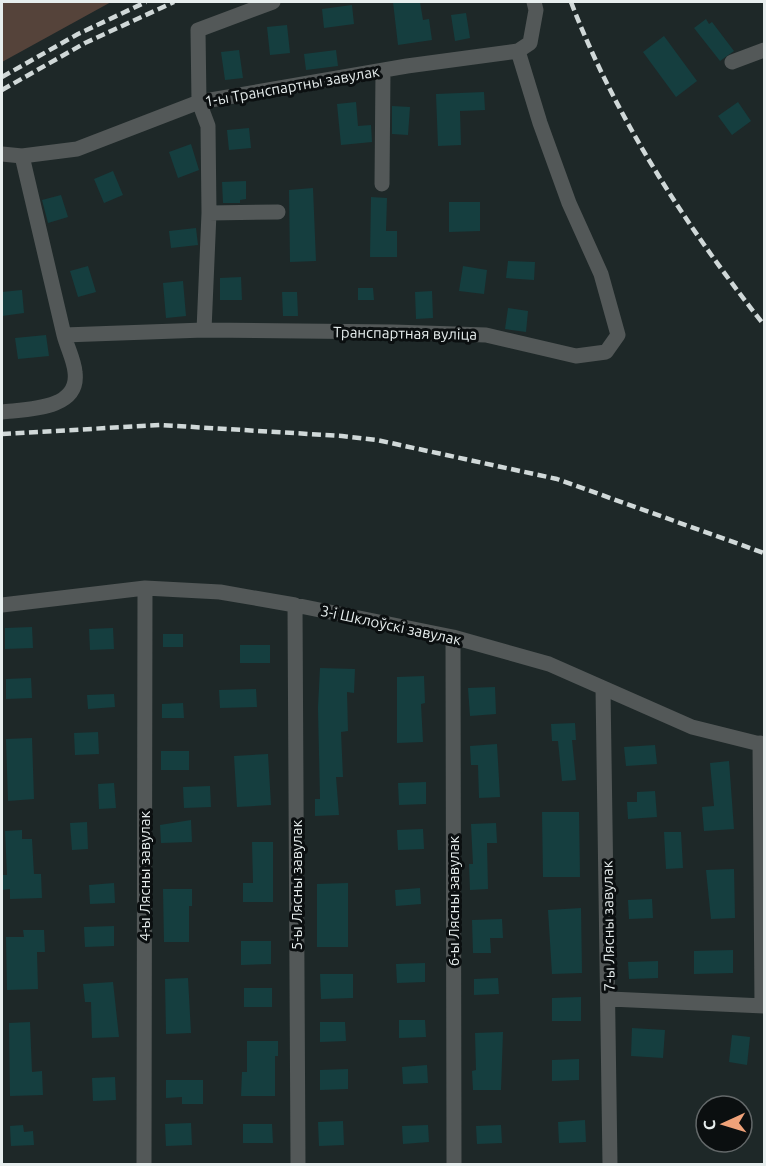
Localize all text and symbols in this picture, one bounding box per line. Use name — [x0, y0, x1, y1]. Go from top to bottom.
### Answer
street label: 1-ы Транспартны завулак — [203, 62, 381, 110]
street label: Транспартная вуліца — [333, 323, 477, 343]
street label: 3-і Шклоўскі завулак — [319, 602, 463, 648]
street label: 4-ы Лясны завулак — [136, 810, 153, 941]
street label: 5-ы Лясны завулак — [288, 819, 305, 950]
street label: 6-ы Лясны завулак — [445, 835, 462, 966]
street label: 7-ы Лясны завулак — [598, 860, 618, 991]
north arrow — [694, 1094, 754, 1154]
text: С — [700, 1119, 718, 1131]

